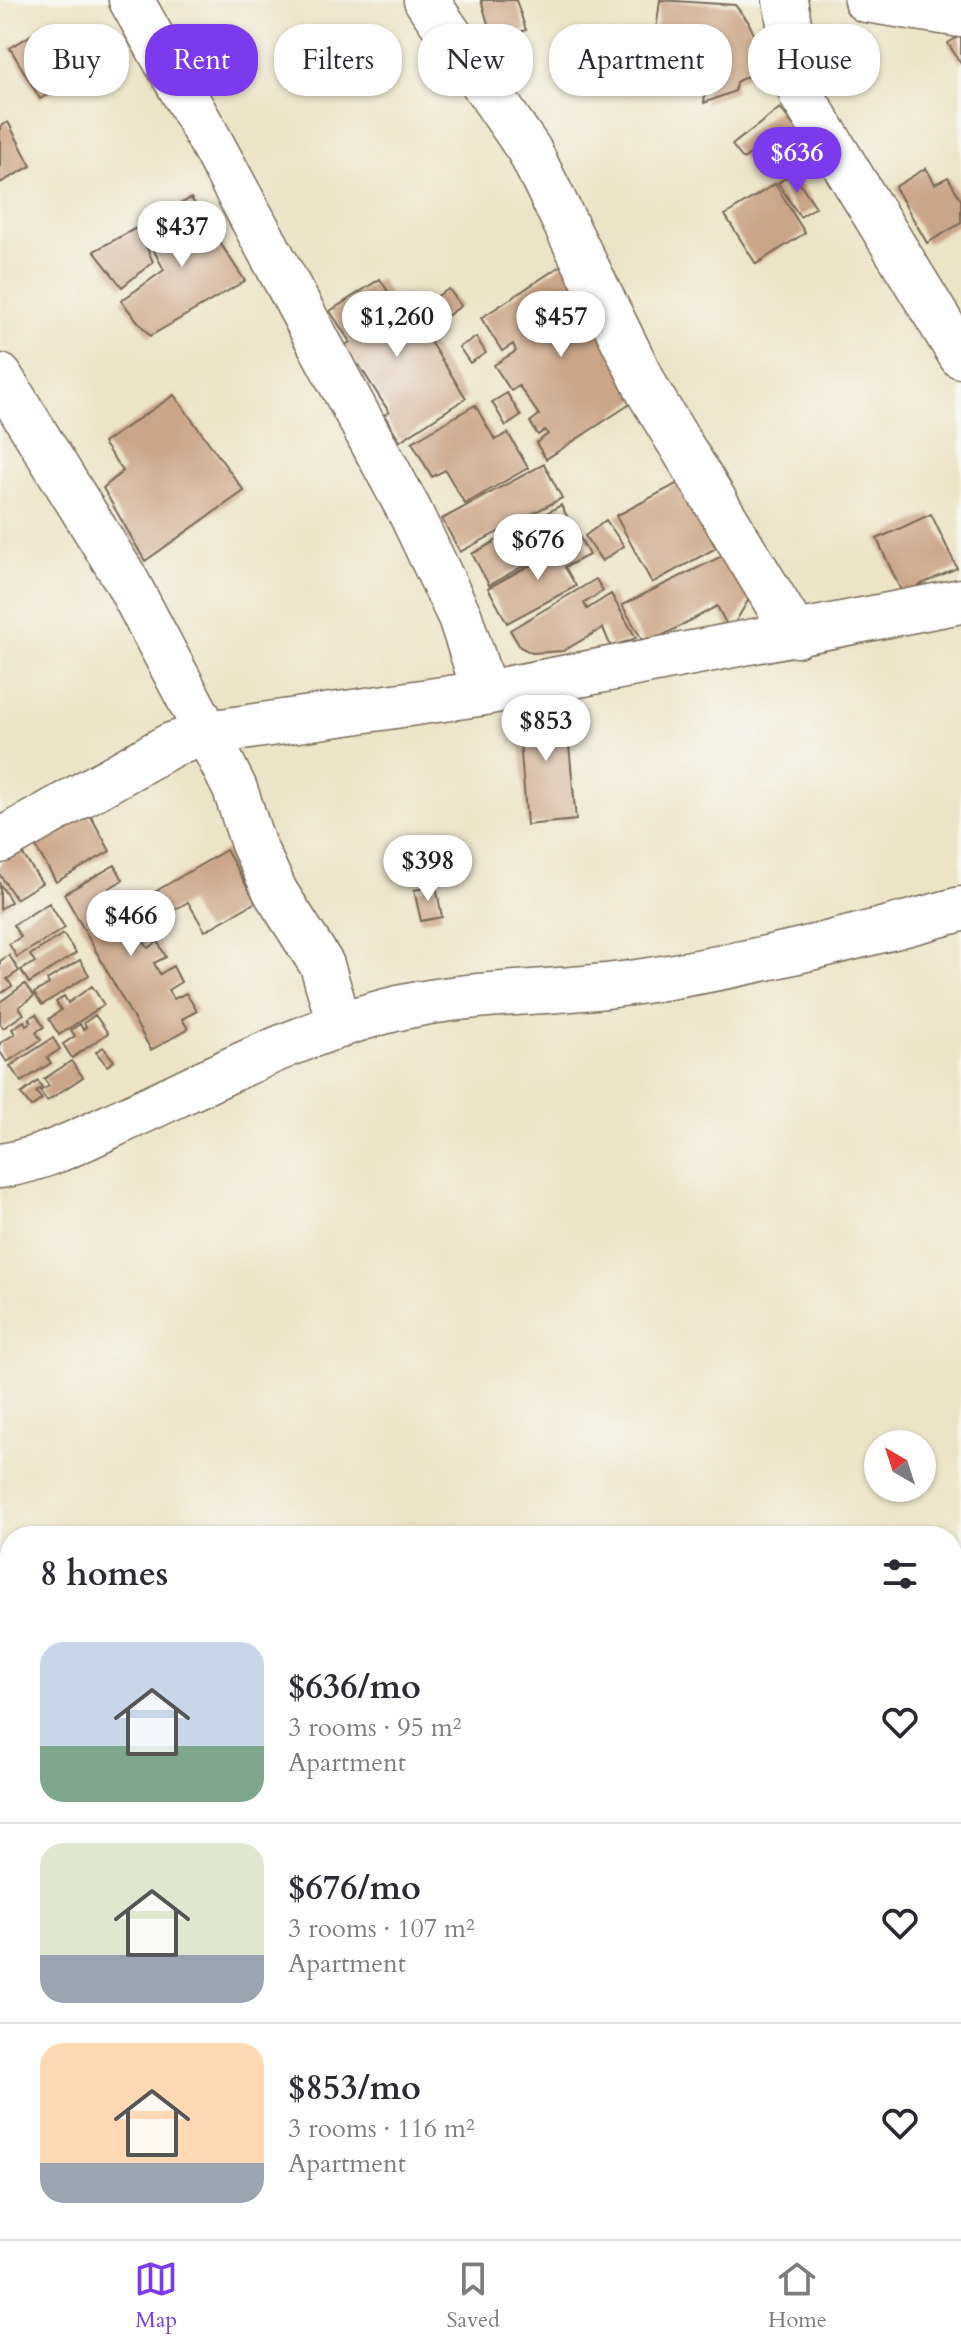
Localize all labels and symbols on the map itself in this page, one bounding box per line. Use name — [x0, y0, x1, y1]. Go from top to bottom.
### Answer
pin: $636 — [750, 127, 844, 195]
pin: $437 — [135, 201, 229, 269]
pin: $1,260 — [332, 291, 462, 359]
pin: $457 — [514, 291, 608, 359]
pin: $676 — [491, 514, 585, 582]
pin: $853 — [499, 695, 593, 763]
pin: $398 — [381, 835, 475, 903]
pin: $466 — [84, 890, 178, 958]
north arrow — [864, 1430, 936, 1502]

